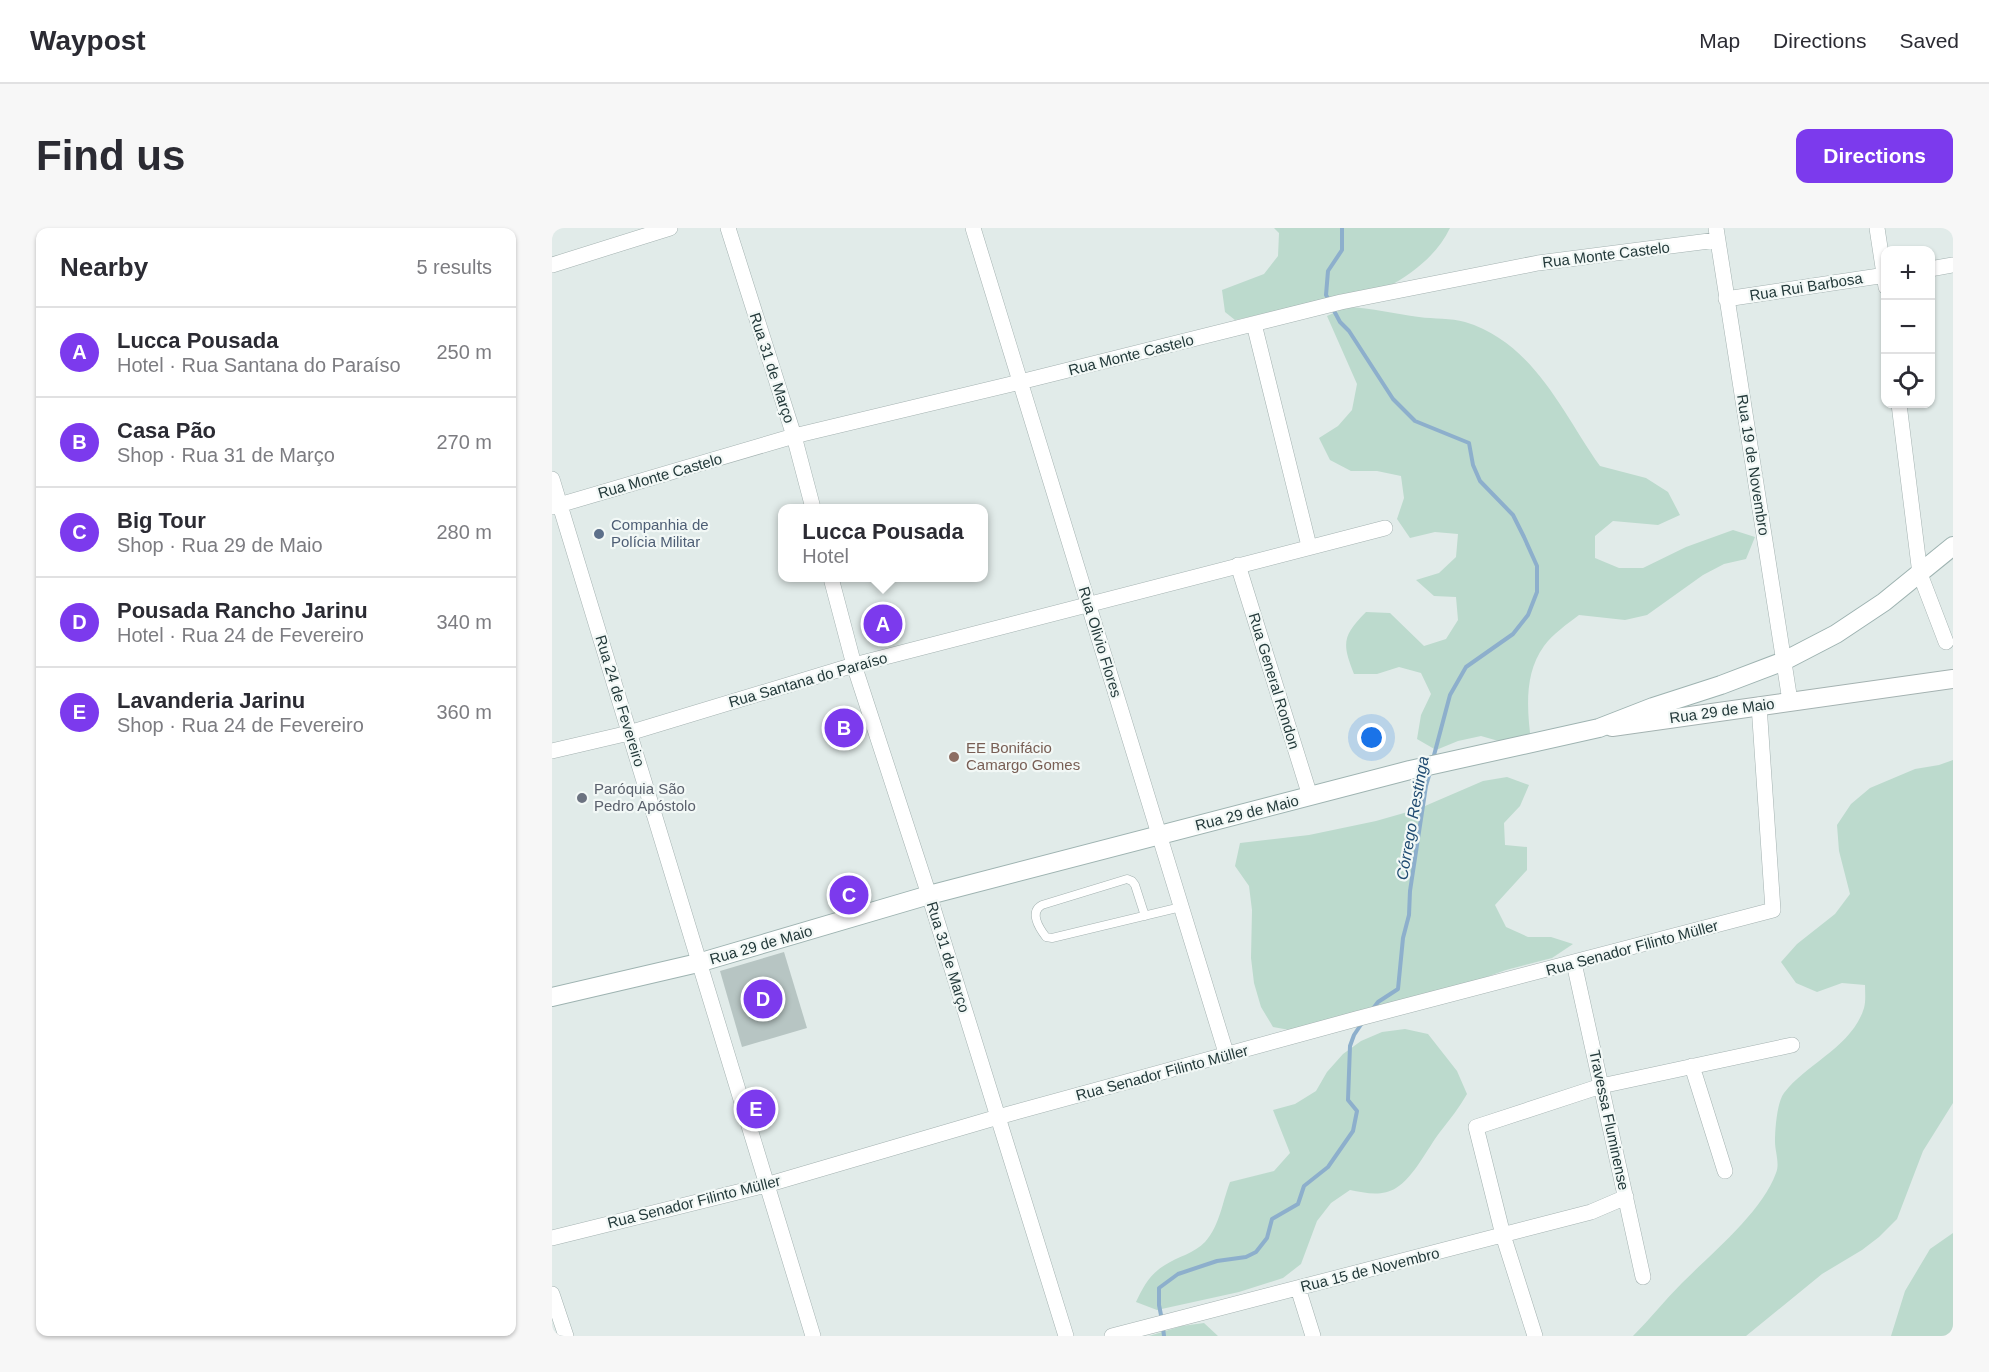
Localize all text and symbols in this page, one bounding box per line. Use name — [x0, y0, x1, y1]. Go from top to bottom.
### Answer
text: Waypost — [30, 25, 146, 56]
text: Map — [1699, 29, 1740, 52]
text: Directions — [1773, 29, 1866, 52]
text: Saved — [1899, 29, 1959, 52]
button: Directions — [1796, 129, 1953, 183]
text: Find us — [36, 132, 185, 179]
street label: Rua Monte Castelo — [1541, 238, 1671, 271]
map controls — [1881, 246, 1935, 408]
button: + — [1881, 246, 1935, 300]
text: Nearby — [60, 252, 148, 282]
text: 5 results — [416, 256, 492, 278]
street label: Rua Rui Barbosa — [1748, 269, 1864, 304]
button: − — [1881, 300, 1935, 354]
street label: Rua 31 de Março — [747, 310, 798, 425]
text: Lucca Pousada — [117, 328, 278, 353]
street label: Rua Monte Castelo — [1067, 331, 1195, 378]
text: A — [72, 341, 87, 363]
text: 250 m — [436, 341, 492, 363]
text: Hotel · Rua Santana do Paraíso — [117, 354, 401, 376]
button: locate — [1881, 354, 1935, 408]
street label: Rua 19 de Novembro — [1734, 393, 1773, 537]
text: Casa Pão — [117, 418, 216, 443]
text: B — [72, 431, 87, 453]
text: 270 m — [436, 431, 492, 453]
text: Shop · Rua 31 de Março — [117, 444, 335, 466]
street label: Rua Monte Castelo — [596, 450, 724, 501]
popup — [778, 504, 988, 582]
text: Big Tour — [117, 508, 206, 533]
place label: Companhia de Polícia Militar — [611, 516, 709, 550]
text: Lucca Pousada — [802, 519, 964, 544]
text: C — [72, 521, 87, 543]
text: 280 m — [436, 521, 492, 543]
marker: Companhia de Polícia Militar — [592, 527, 606, 541]
text: Shop · Rua 29 de Maio — [117, 534, 323, 556]
text: Hotel — [802, 545, 849, 567]
street label: Rua Olivio Flores — [1076, 584, 1125, 699]
text: Pousada Rancho Jarinu — [117, 598, 368, 623]
pin: A — [864, 602, 902, 646]
text: D — [72, 611, 87, 633]
text: 340 m — [436, 611, 492, 633]
street label: Rua General Rondon — [1246, 611, 1303, 751]
text: Hotel · Rua 24 de Fevereiro — [117, 624, 364, 646]
street label: Rua 24 de Fevereiro — [592, 633, 649, 769]
street label: Rua Santana do Paraíso — [727, 649, 889, 710]
text: Lavanderia Jarinu — [117, 688, 305, 713]
street label: Rua 29 de Maio — [1668, 695, 1776, 726]
text: E — [73, 701, 86, 723]
text: 360 m — [436, 701, 492, 723]
pin: B — [824, 706, 864, 750]
text: Shop · Rua 24 de Fevereiro — [117, 714, 364, 736]
your location — [1357, 723, 1386, 752]
place label: EE Bonifácio Camargo Gomes — [966, 739, 1080, 773]
marker: EE Bonifácio Camargo Gomes — [947, 750, 961, 764]
water label: Córrego Restinga — [1393, 755, 1432, 881]
place label: Paróquia São Pedro Apóstolo — [594, 780, 696, 814]
marker: Paróquia São Pedro Apóstolo — [575, 791, 589, 805]
street label: Rua 29 de Maio — [1193, 791, 1300, 834]
pin: C — [830, 872, 868, 918]
street label: Rua 31 de Março — [924, 899, 973, 1014]
street label: Rua Senador Filinto Müller — [1544, 916, 1720, 979]
street label: Rua 29 de Maio — [708, 922, 814, 967]
pin: D — [744, 976, 782, 1022]
street label: Rua Senador Filinto Müller — [1074, 1041, 1250, 1104]
street label: Travessa Fluminense — [1586, 1048, 1633, 1192]
pin: E — [736, 1086, 776, 1132]
street label: Rua Senador Filinto Müller — [606, 1172, 782, 1231]
street label: Rua 15 de Novembro — [1299, 1244, 1441, 1295]

